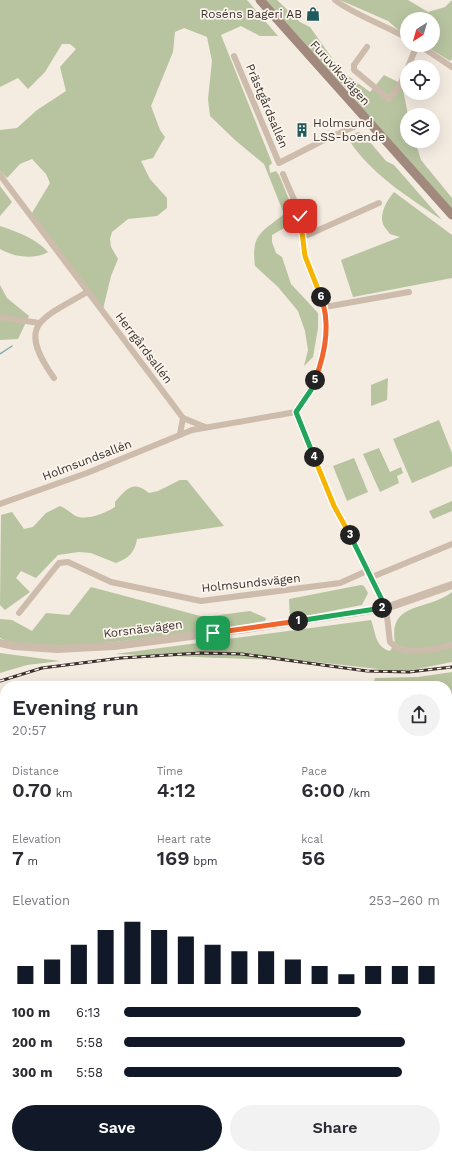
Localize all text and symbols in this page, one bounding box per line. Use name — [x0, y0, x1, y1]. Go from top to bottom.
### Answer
shop icon: Roséns Bageri AB — [305, 6, 321, 22]
place label: Roséns Bageri AB — [201, 7, 302, 21]
north arrow — [400, 12, 440, 52]
map controls — [400, 12, 440, 148]
street label: Furuviksvägen — [307, 38, 373, 108]
button: locate — [400, 60, 440, 100]
street label: Prästgårdsallén — [243, 62, 291, 150]
button: layers — [400, 108, 440, 148]
place label: Holmsund LSS-boende — [313, 116, 385, 144]
building icon: Holmsund LSS-boende — [294, 122, 310, 138]
pin — [283, 199, 317, 233]
icon: check — [289, 205, 311, 227]
pin: 6 — [311, 287, 331, 307]
text: 6 — [318, 290, 324, 303]
street label: Herrgårdsallén — [113, 310, 175, 386]
pin: 5 — [305, 370, 325, 390]
text: 5 — [312, 373, 318, 386]
street label: Holmsundsallén — [40, 437, 134, 483]
pin: 4 — [304, 447, 324, 467]
text: 4 — [310, 450, 318, 463]
pin: 3 — [340, 525, 360, 545]
text: 3 — [347, 528, 353, 541]
street label: Holmsundsvägen — [201, 571, 301, 595]
pin: 2 — [372, 598, 392, 618]
text: 2 — [379, 601, 385, 614]
pin: 1 — [288, 611, 308, 631]
text: 1 — [296, 614, 300, 627]
pin — [196, 616, 230, 650]
street label: Korsnäsvägen — [103, 617, 183, 641]
icon: arrive — [202, 622, 224, 644]
button: share — [398, 694, 440, 736]
text: Evening run — [12, 695, 139, 720]
text: 20:57 — [12, 723, 46, 738]
text: Distance — [12, 765, 59, 778]
text: Time — [157, 765, 183, 778]
text: Pace — [301, 765, 327, 778]
text: 0.70 — [12, 778, 52, 802]
text: 4:12 — [157, 778, 195, 802]
text: 6:00 — [301, 778, 345, 802]
text: km — [52, 787, 73, 800]
text: /km — [345, 787, 370, 800]
text: Elevation — [12, 833, 61, 846]
text: Heart rate — [157, 833, 211, 846]
text: kcal — [301, 833, 323, 846]
text: 7 — [12, 846, 24, 870]
text: 169 — [157, 846, 190, 870]
text: 56 — [301, 846, 325, 870]
text: m — [24, 855, 38, 868]
text: bpm — [190, 855, 218, 868]
text: Elevation — [12, 893, 70, 908]
text: 253–260 m — [369, 893, 440, 908]
text: 100 m — [12, 1005, 50, 1020]
text: 6:13 — [76, 1005, 100, 1020]
text: 200 m — [12, 1035, 52, 1050]
text: 5:58 — [76, 1035, 103, 1050]
text: 300 m — [12, 1065, 52, 1080]
text: 5:58 — [76, 1065, 103, 1080]
button: Save — [12, 1105, 222, 1151]
button: Share — [230, 1105, 440, 1151]

